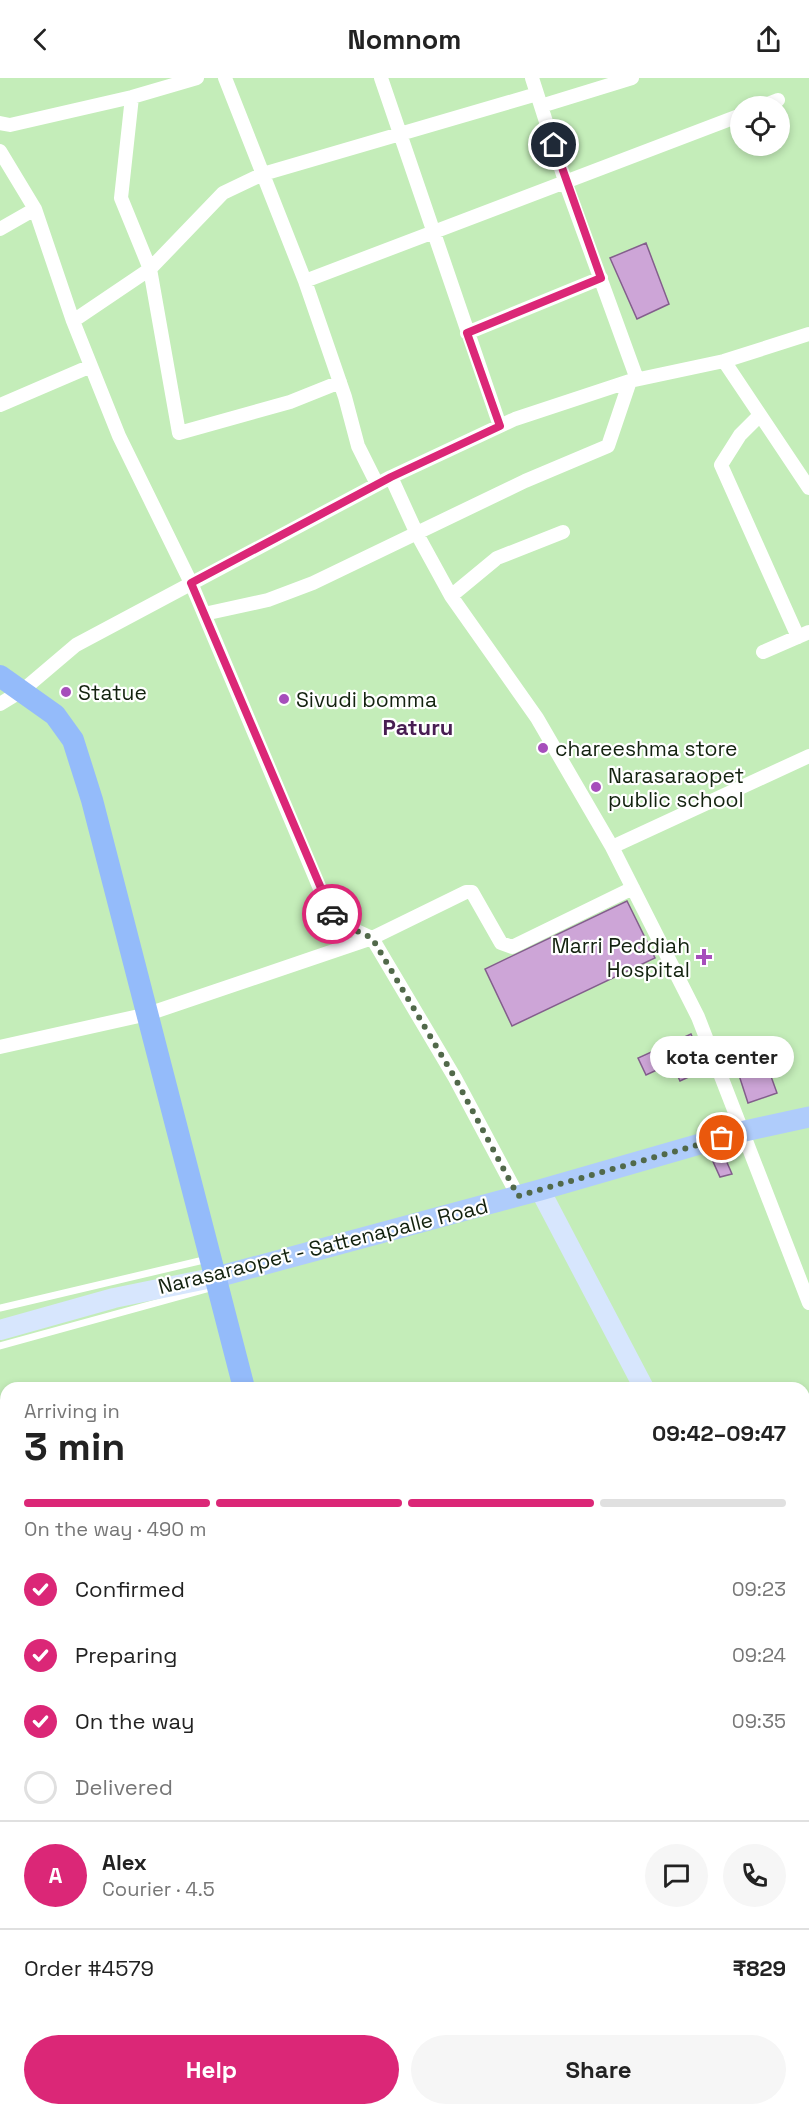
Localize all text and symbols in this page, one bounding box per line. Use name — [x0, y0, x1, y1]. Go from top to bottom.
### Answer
text: Nomnom — [348, 22, 461, 57]
icon: back — [24, 23, 57, 56]
icon: share — [752, 23, 785, 56]
map controls — [730, 96, 790, 156]
button: locate — [730, 96, 790, 156]
pin — [528, 119, 579, 170]
icon: home — [537, 128, 570, 161]
place label: Statue — [78, 679, 147, 706]
marker: Statue — [59, 685, 73, 699]
place label: Sivudi bomma — [296, 686, 437, 713]
marker: Sivudi bomma — [277, 692, 291, 706]
district label: Paturu — [383, 713, 453, 741]
place label: chareeshma store — [555, 735, 737, 762]
marker: chareeshma store — [536, 741, 550, 755]
place label: Narasaraopet public school — [608, 762, 744, 813]
marker: Narasaraopet public school — [589, 780, 603, 794]
courier — [302, 884, 362, 944]
icon: car — [316, 898, 349, 931]
place label: Marri Peddiah Hospital — [552, 932, 690, 983]
marker: Marri Peddiah Hospital — [695, 948, 713, 966]
callout: kota center — [650, 1036, 794, 1078]
text: kota center — [666, 1044, 778, 1070]
pin — [696, 1112, 747, 1163]
icon: bag — [705, 1121, 738, 1154]
street label: Narasaraopet - Sattenapalle Road — [155, 1192, 491, 1300]
text: Arriving in — [24, 1398, 120, 1424]
text: 09:42–09:47 — [652, 1419, 786, 1447]
text: 3 min — [24, 1422, 125, 1471]
text: On the way · 490 m — [24, 1516, 206, 1542]
icon: check — [24, 1573, 57, 1606]
text: Confirmed — [75, 1575, 185, 1603]
text: 09:23 — [732, 1576, 786, 1602]
icon: check — [24, 1639, 57, 1672]
text: Preparing — [75, 1641, 177, 1669]
text: 09:24 — [732, 1642, 786, 1668]
icon: check — [24, 1705, 57, 1738]
text: On the way — [75, 1707, 194, 1735]
text: 09:35 — [732, 1708, 786, 1734]
text: Delivered — [75, 1773, 173, 1801]
button: chat — [645, 1844, 708, 1907]
button: phone — [723, 1844, 786, 1907]
text: Alex — [102, 1848, 147, 1876]
text: A — [49, 1861, 62, 1889]
text: Courier · 4.5 — [102, 1876, 215, 1902]
text: Order #4579 — [24, 1954, 154, 1982]
text: ₹829 — [733, 1954, 786, 1982]
button: Help — [24, 2035, 399, 2104]
button: Share — [411, 2035, 786, 2104]

